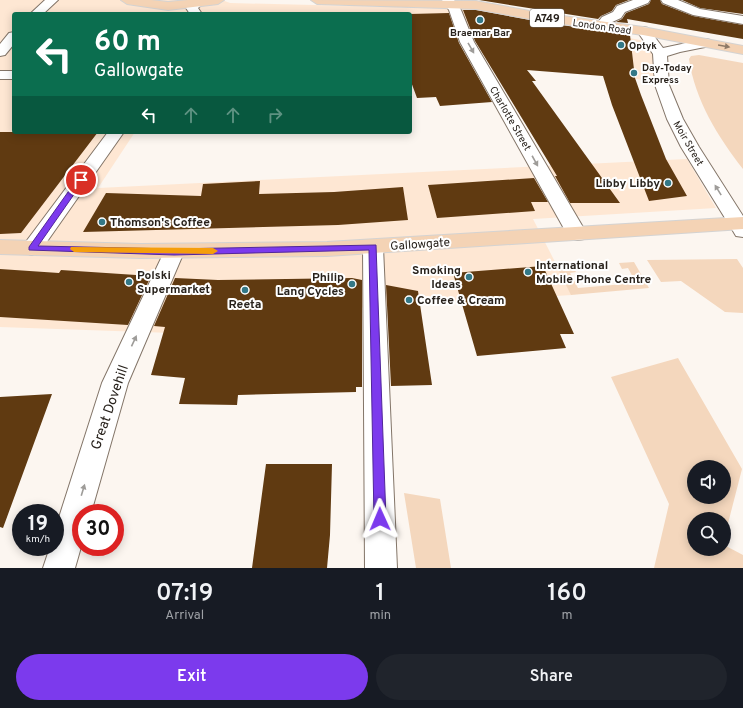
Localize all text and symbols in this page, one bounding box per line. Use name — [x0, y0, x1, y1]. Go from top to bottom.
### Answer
road number: A749 — [530, 9, 564, 27]
marker: Braemar Bar — [475, 15, 485, 25]
street label: London Road — [572, 17, 632, 38]
text: 60 m — [94, 25, 161, 61]
place label: Braemar Bar — [450, 27, 511, 40]
icon: left — [28, 28, 80, 80]
marker: Optyk — [616, 40, 626, 50]
place label: Optyk — [629, 40, 657, 53]
one-way arrow — [467, 42, 474, 54]
one-way arrow — [718, 43, 730, 49]
text: Gallowgate — [94, 60, 184, 83]
place label: Day-Today Express — [642, 62, 692, 87]
marker: Day-Today Express — [629, 68, 639, 78]
street label: Charlotte Street — [486, 84, 533, 153]
icon: left — [138, 104, 160, 126]
icon: ahead — [180, 104, 202, 126]
icon: ahead — [222, 104, 244, 126]
icon: right — [264, 104, 286, 126]
street label: Moir Street — [670, 119, 706, 169]
one-way arrow — [532, 155, 539, 167]
pin — [64, 163, 98, 197]
icon: arrive — [70, 169, 92, 191]
place label: Libby Libby — [596, 176, 660, 192]
marker: Libby Libby — [663, 178, 673, 188]
one-way arrow — [714, 185, 722, 195]
place label: Thomson's Coffee — [110, 215, 210, 231]
marker: Thomson's Coffee — [97, 217, 107, 227]
street label: Gallowgate — [390, 235, 450, 255]
place label: International Mobile Phone Centre — [536, 258, 652, 288]
place label: Smoking Ideas — [412, 263, 461, 293]
marker: International Mobile Phone Centre — [523, 267, 533, 277]
place label: Polski Supermarket — [137, 268, 210, 298]
place label: Philip Lang Cycles — [277, 270, 344, 300]
marker: Smoking Ideas — [464, 272, 474, 282]
marker: Polski Supermarket — [124, 277, 134, 287]
marker: Philip Lang Cycles — [347, 279, 357, 289]
marker: Reeta — [240, 285, 250, 295]
place label: Coffee & Cream — [417, 293, 505, 309]
marker: Coffee & Cream — [404, 295, 414, 305]
place label: Reeta — [229, 297, 261, 313]
one-way arrow — [131, 336, 137, 347]
street label: Great Dovehill — [88, 363, 133, 452]
map controls — [687, 460, 731, 556]
button: sound — [687, 460, 731, 504]
one-way arrow — [80, 484, 86, 496]
position arrow — [359, 498, 401, 540]
speed limit sign: 30 — [72, 504, 124, 556]
text: 19 — [28, 512, 48, 538]
button: search — [687, 512, 731, 556]
text: km/h — [26, 533, 50, 546]
text: 07:19 — [156, 579, 213, 609]
text: 1 — [376, 579, 385, 609]
text: 160 — [547, 579, 587, 609]
text: Arrival — [165, 608, 204, 624]
text: min — [369, 608, 391, 624]
text: m — [562, 608, 573, 624]
button: Exit — [16, 654, 368, 700]
button: Share — [376, 654, 727, 700]

